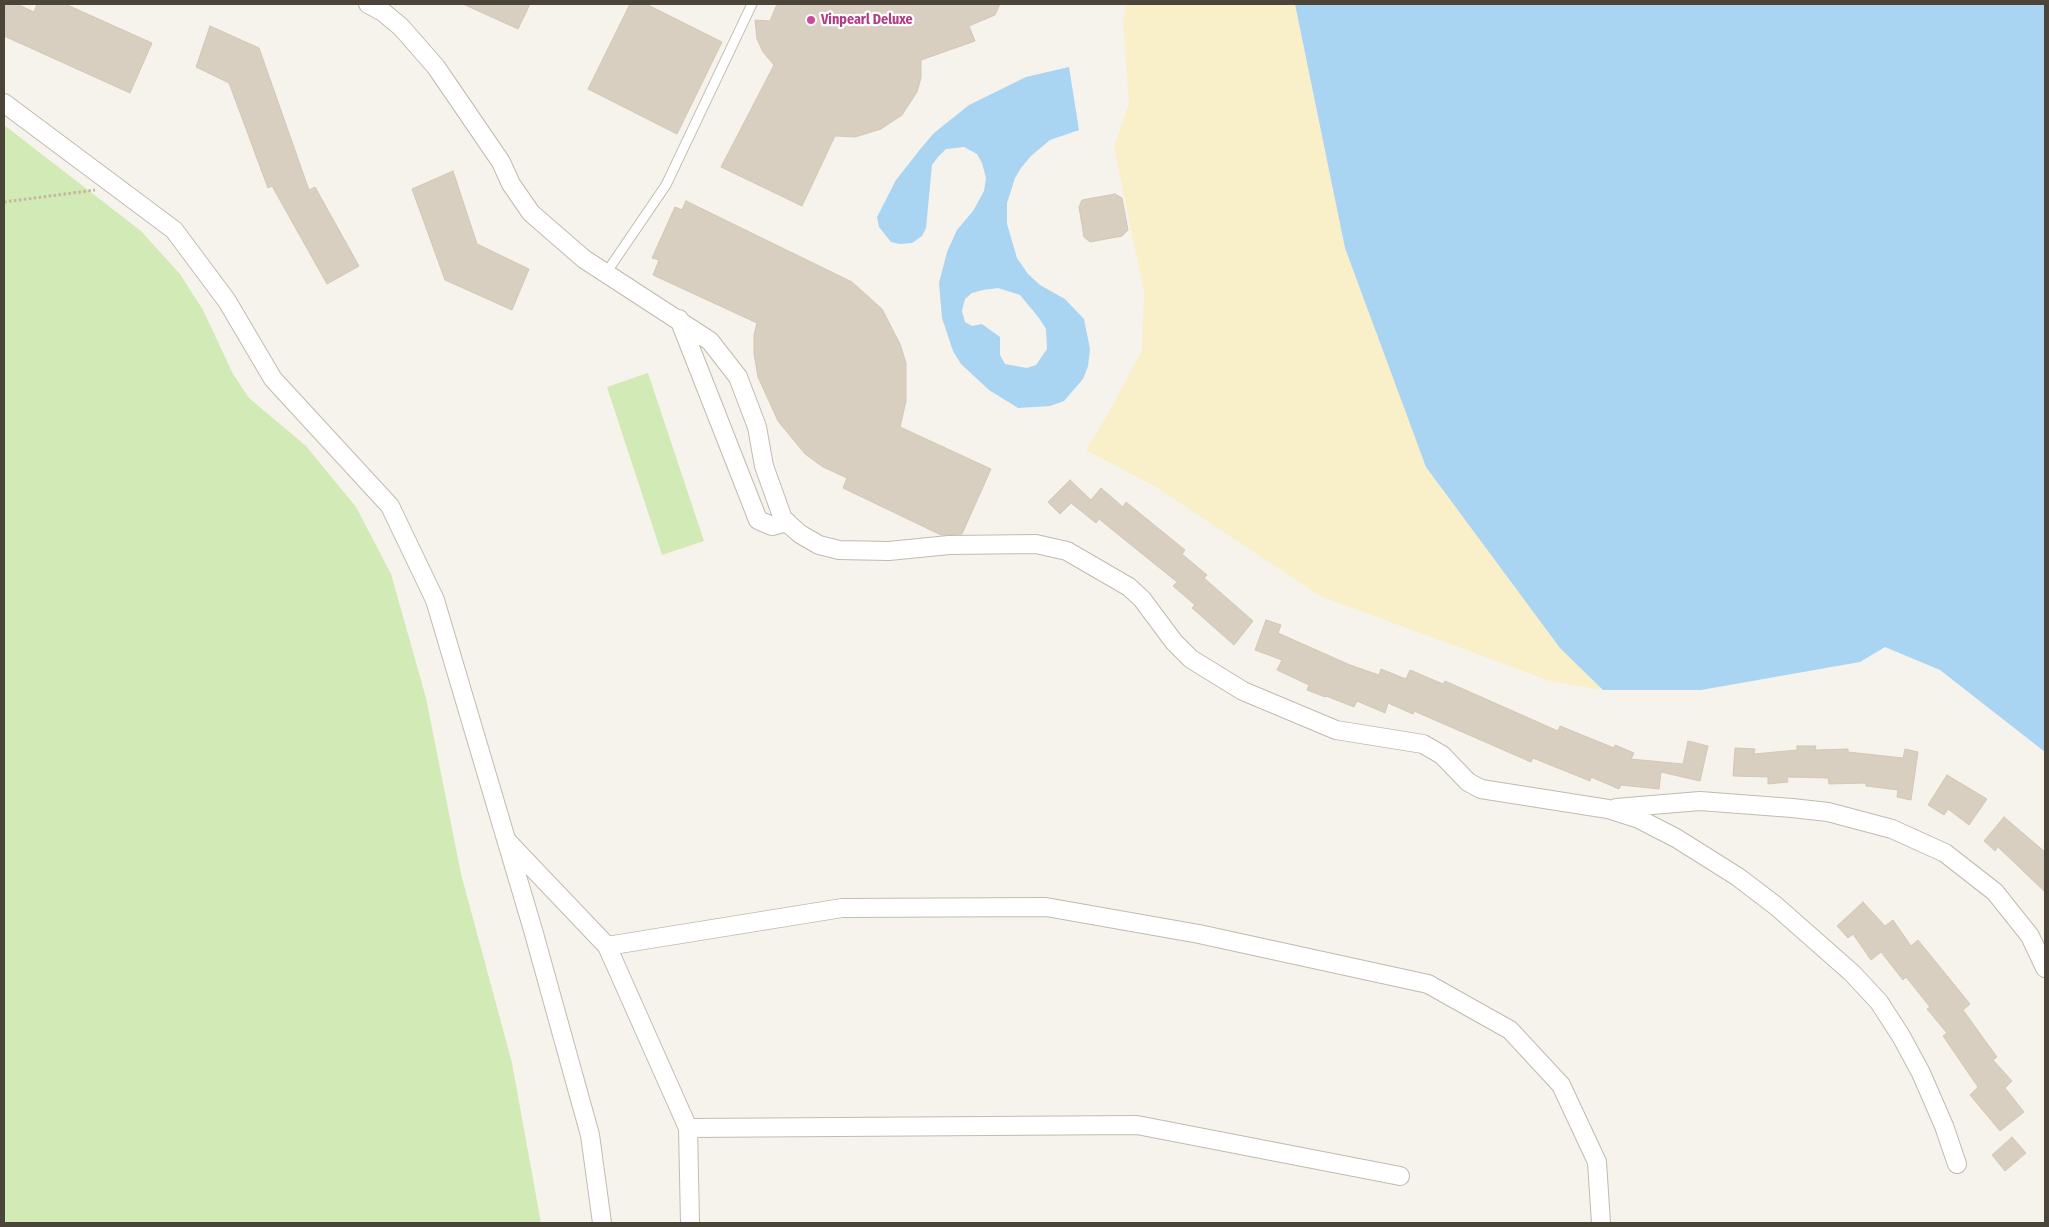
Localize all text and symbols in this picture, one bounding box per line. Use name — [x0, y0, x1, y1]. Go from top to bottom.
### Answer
place label: Vinpearl Deluxe — [821, 12, 913, 28]
marker: Vinpearl Deluxe — [805, 14, 817, 26]

